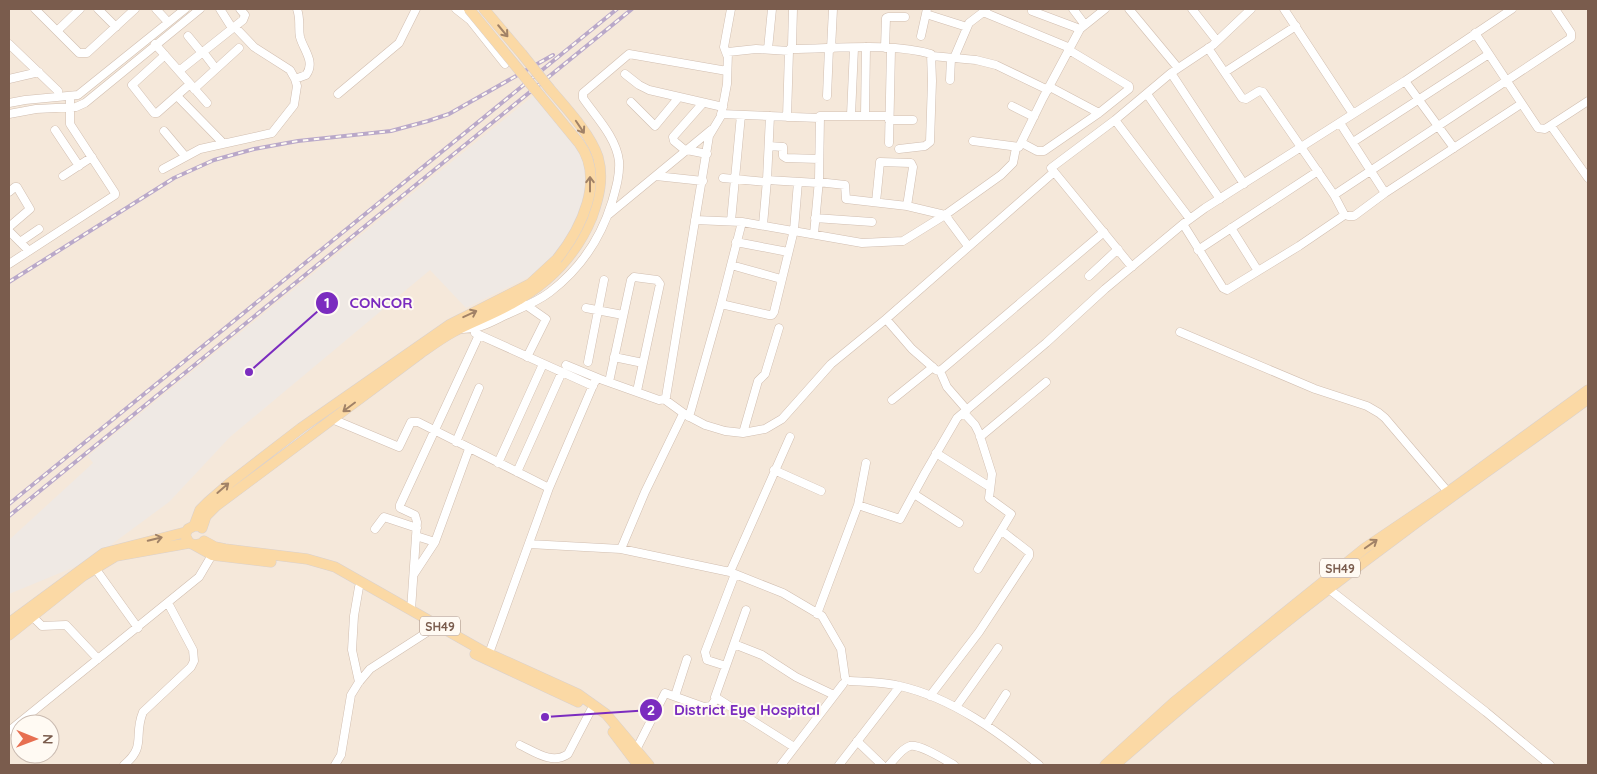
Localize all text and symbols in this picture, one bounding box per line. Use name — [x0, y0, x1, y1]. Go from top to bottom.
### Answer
one-way arrow — [498, 25, 509, 38]
one-way arrow — [575, 120, 585, 134]
one-way arrow — [585, 176, 595, 192]
callout: CONCOR — [314, 288, 422, 318]
text: 1 — [324, 293, 330, 312]
text: CONCOR — [350, 293, 412, 312]
one-way arrow — [462, 308, 477, 318]
one-way arrow — [342, 402, 356, 412]
one-way arrow — [217, 483, 230, 494]
one-way arrow — [147, 534, 163, 544]
one-way arrow — [1364, 539, 1378, 549]
road number: SH49 — [1320, 558, 1360, 578]
road number: SH49 — [420, 616, 460, 636]
callout: District Eye Hospital — [639, 695, 830, 725]
text: 2 — [647, 700, 655, 719]
text: District Eye Hospital — [674, 700, 820, 719]
north arrow — [10, 714, 60, 764]
text: N — [39, 734, 57, 745]

